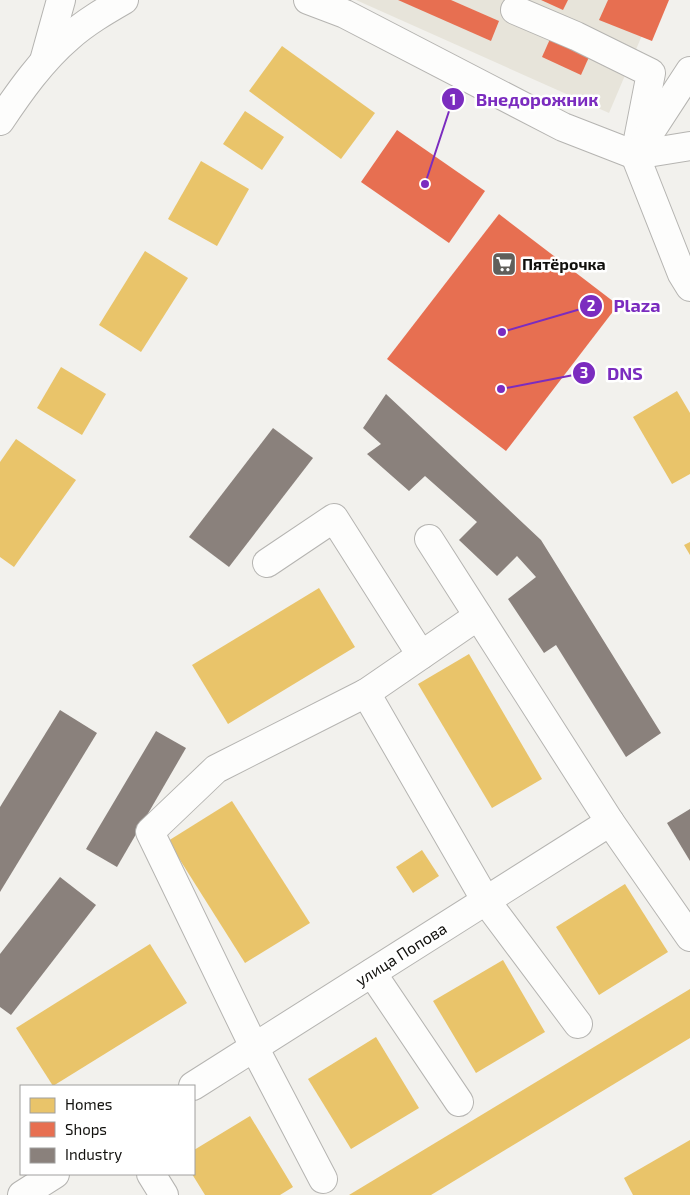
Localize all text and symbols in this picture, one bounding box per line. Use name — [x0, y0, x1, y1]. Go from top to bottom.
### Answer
callout: Внедорожник — [441, 83, 609, 116]
text: Внедорожник — [476, 88, 598, 110]
text: 1 — [450, 90, 456, 108]
supermarket icon: Пятёрочка — [491, 251, 517, 277]
place label: Пятёрочка — [522, 254, 606, 273]
callout: Plaza — [578, 289, 670, 322]
text: Plaza — [613, 294, 661, 316]
text: 2 — [587, 296, 596, 314]
callout: DNS — [572, 357, 653, 390]
text: DNS — [607, 362, 643, 384]
text: 3 — [580, 363, 588, 381]
street label: улица Попова — [352, 918, 450, 990]
legend — [20, 1085, 195, 1175]
text: Homes — [65, 1095, 112, 1113]
text: Shops — [65, 1120, 107, 1138]
text: Industry — [65, 1145, 122, 1163]

